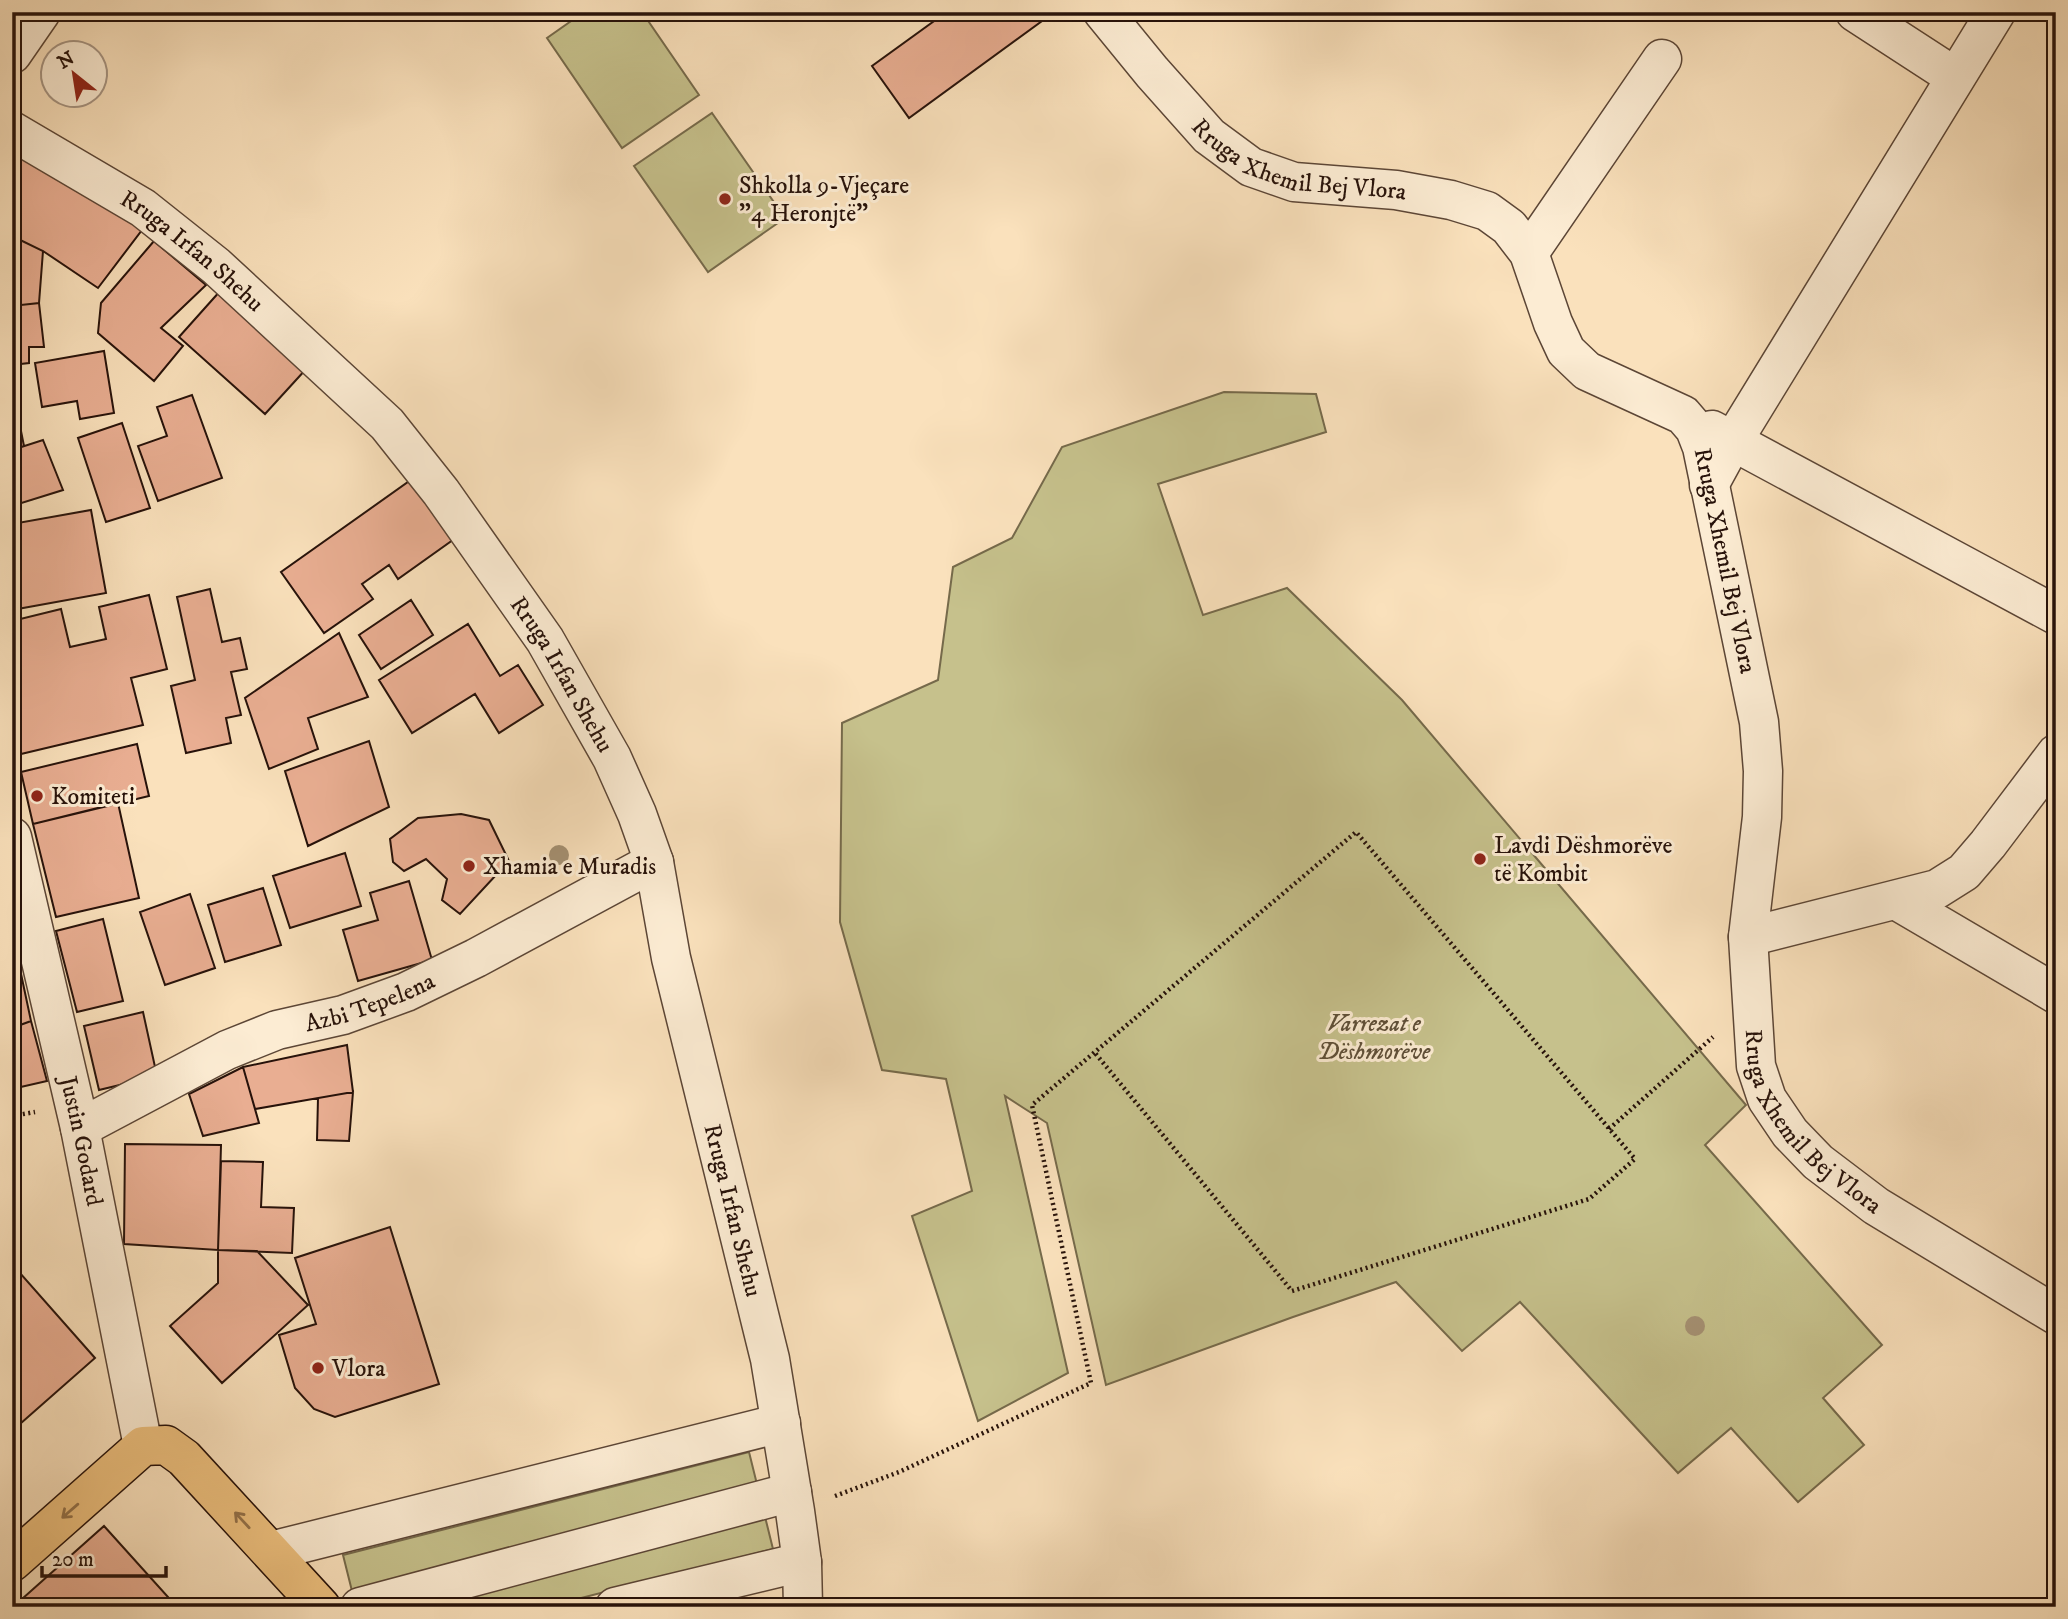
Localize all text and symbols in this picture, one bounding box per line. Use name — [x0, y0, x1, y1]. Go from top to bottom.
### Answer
north arrow — [38, 38, 108, 108]
text: N — [54, 47, 79, 74]
street label: Rruga Xhemil Bej Vlora — [1184, 113, 1410, 208]
place label: Shkolla 9-Vjeçare "4 Heronjtë" — [739, 171, 909, 229]
street label: Rruga Irfan Shehu — [115, 184, 270, 319]
marker: Shkolla 9-Vjeçare "4 Heronjtë" — [717, 191, 733, 207]
street label: Rruga Xhemil Bej Vlora — [1687, 445, 1763, 677]
street label: Rruga Irfan Shehu — [503, 591, 620, 758]
place label: Komiteti — [51, 782, 135, 812]
marker: Komiteti — [29, 788, 45, 804]
place label: Lavdi Dëshmorëve të Kombit — [1494, 831, 1672, 889]
marker: Lavdi Dëshmorëve të Kombit — [1472, 851, 1488, 867]
place label: Xhamia e Muradis — [483, 852, 656, 882]
marker: Xhamia e Muradis — [461, 858, 477, 874]
street label: Azbi Tepelena — [302, 966, 441, 1039]
park label: Varrezat e Dëshmorëve — [1318, 1009, 1431, 1067]
street label: Rruga Xhemil Bej Vlora — [1738, 1028, 1888, 1221]
street label: Justin Godard — [52, 1072, 109, 1209]
street label: Rruga Irfan Shehu — [697, 1121, 768, 1300]
place label: Vlora — [331, 1354, 386, 1384]
marker: Vlora — [310, 1360, 326, 1376]
one-way arrow — [61, 1503, 79, 1519]
one-way arrow — [234, 1511, 250, 1529]
scale bar — [42, 1535, 166, 1579]
text: 20 m — [52, 1547, 94, 1573]

